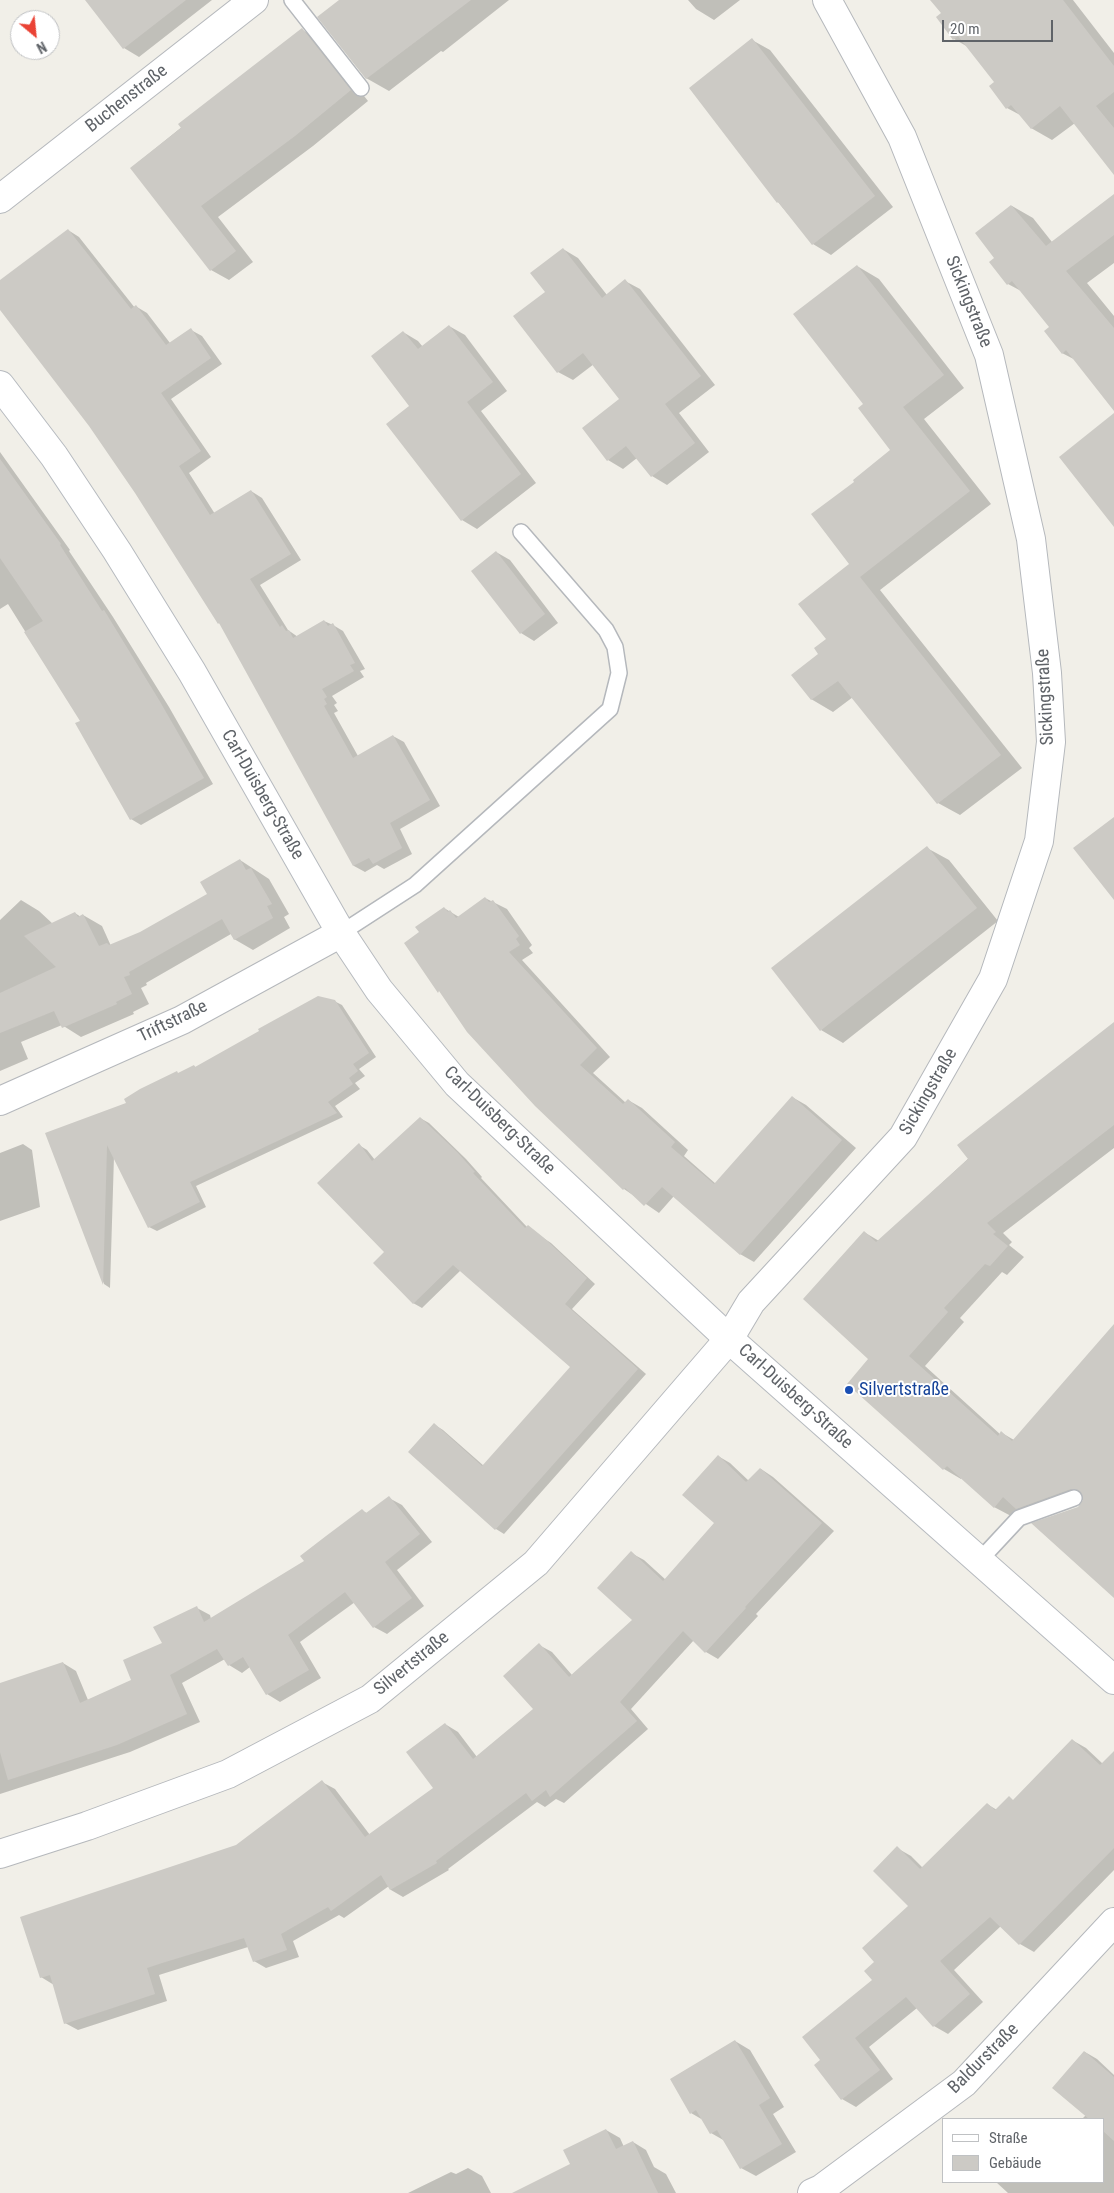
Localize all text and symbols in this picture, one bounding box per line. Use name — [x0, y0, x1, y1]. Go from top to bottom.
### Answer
north arrow — [10, 10, 60, 60]
scale bar — [944, 10, 1055, 42]
text: 20 m — [950, 20, 980, 38]
text: N — [34, 38, 49, 56]
street label: Buchenstraße — [82, 60, 172, 138]
street label: Sickingstraße — [940, 253, 996, 351]
street label: Sickingstraße — [1033, 648, 1059, 746]
street label: Carl-Duisberg-Straße — [216, 726, 308, 864]
street label: Triftstraße — [135, 996, 211, 1048]
street label: Sickingstraße — [895, 1045, 963, 1139]
street label: Carl-Duisberg-Straße — [439, 1062, 559, 1180]
street label: Carl-Duisberg-Straße — [733, 1340, 857, 1454]
place label: Silvertstraße — [859, 1379, 949, 1401]
marker: Silvertstraße — [843, 1384, 855, 1396]
street label: Silvertstraße — [370, 1627, 454, 1701]
street label: Baldurstraße — [944, 2019, 1024, 2099]
legend — [942, 2118, 1104, 2183]
text: Straße — [989, 2129, 1028, 2147]
text: Gebäude — [989, 2154, 1041, 2172]

